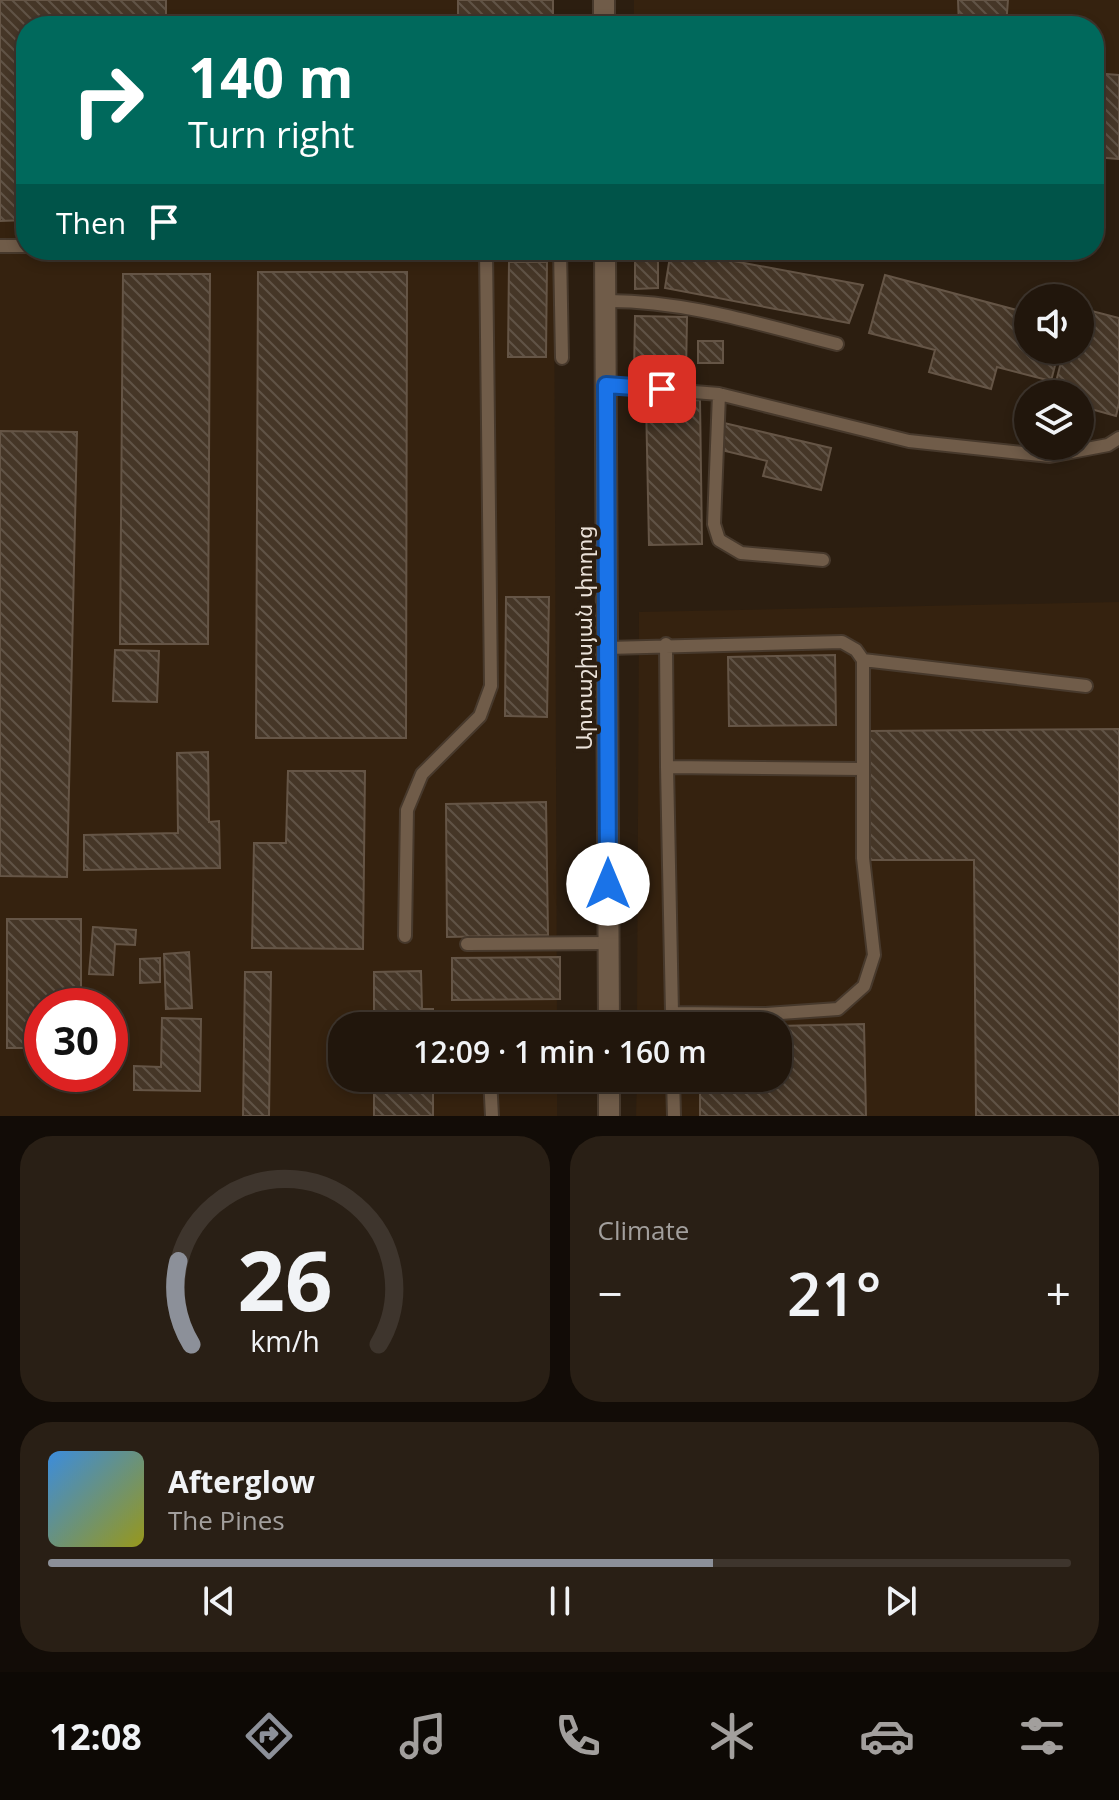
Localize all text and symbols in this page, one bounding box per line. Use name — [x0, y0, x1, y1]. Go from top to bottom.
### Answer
text: 140 m — [188, 38, 354, 114]
icon: right — [56, 48, 160, 152]
text: Turn right — [188, 110, 354, 159]
icon: arrive — [142, 200, 186, 244]
text: Then — [56, 202, 126, 243]
map controls — [1014, 284, 1094, 460]
button: sound — [1014, 284, 1094, 364]
pin — [628, 355, 696, 423]
icon: arrive — [640, 367, 684, 411]
button: layers — [1014, 380, 1094, 460]
street label: Արտաշիսյան փողոց — [568, 525, 598, 751]
position arrow — [566, 842, 650, 926]
speed limit sign: 30 — [24, 988, 128, 1092]
text: 12:09 · 1 min · 160 m — [413, 1031, 707, 1072]
text: Climate — [598, 1212, 689, 1248]
text: 26 — [237, 1222, 332, 1335]
text: 21° — [787, 1252, 881, 1334]
text: − — [598, 1263, 623, 1323]
text: + — [1046, 1263, 1071, 1323]
text: km/h — [250, 1321, 319, 1360]
text: Afterglow — [168, 1461, 315, 1502]
text: The Pines — [168, 1502, 285, 1538]
icon: previous — [197, 1579, 241, 1623]
icon: pause — [538, 1579, 582, 1623]
icon: next — [879, 1579, 923, 1623]
icon: directions — [241, 1708, 297, 1764]
icon: music — [395, 1708, 451, 1764]
icon: phone — [550, 1708, 606, 1764]
icon: climate — [704, 1708, 760, 1764]
icon: car — [859, 1708, 915, 1764]
icon: filters — [1014, 1708, 1070, 1764]
text: 12:08 — [49, 1712, 142, 1761]

